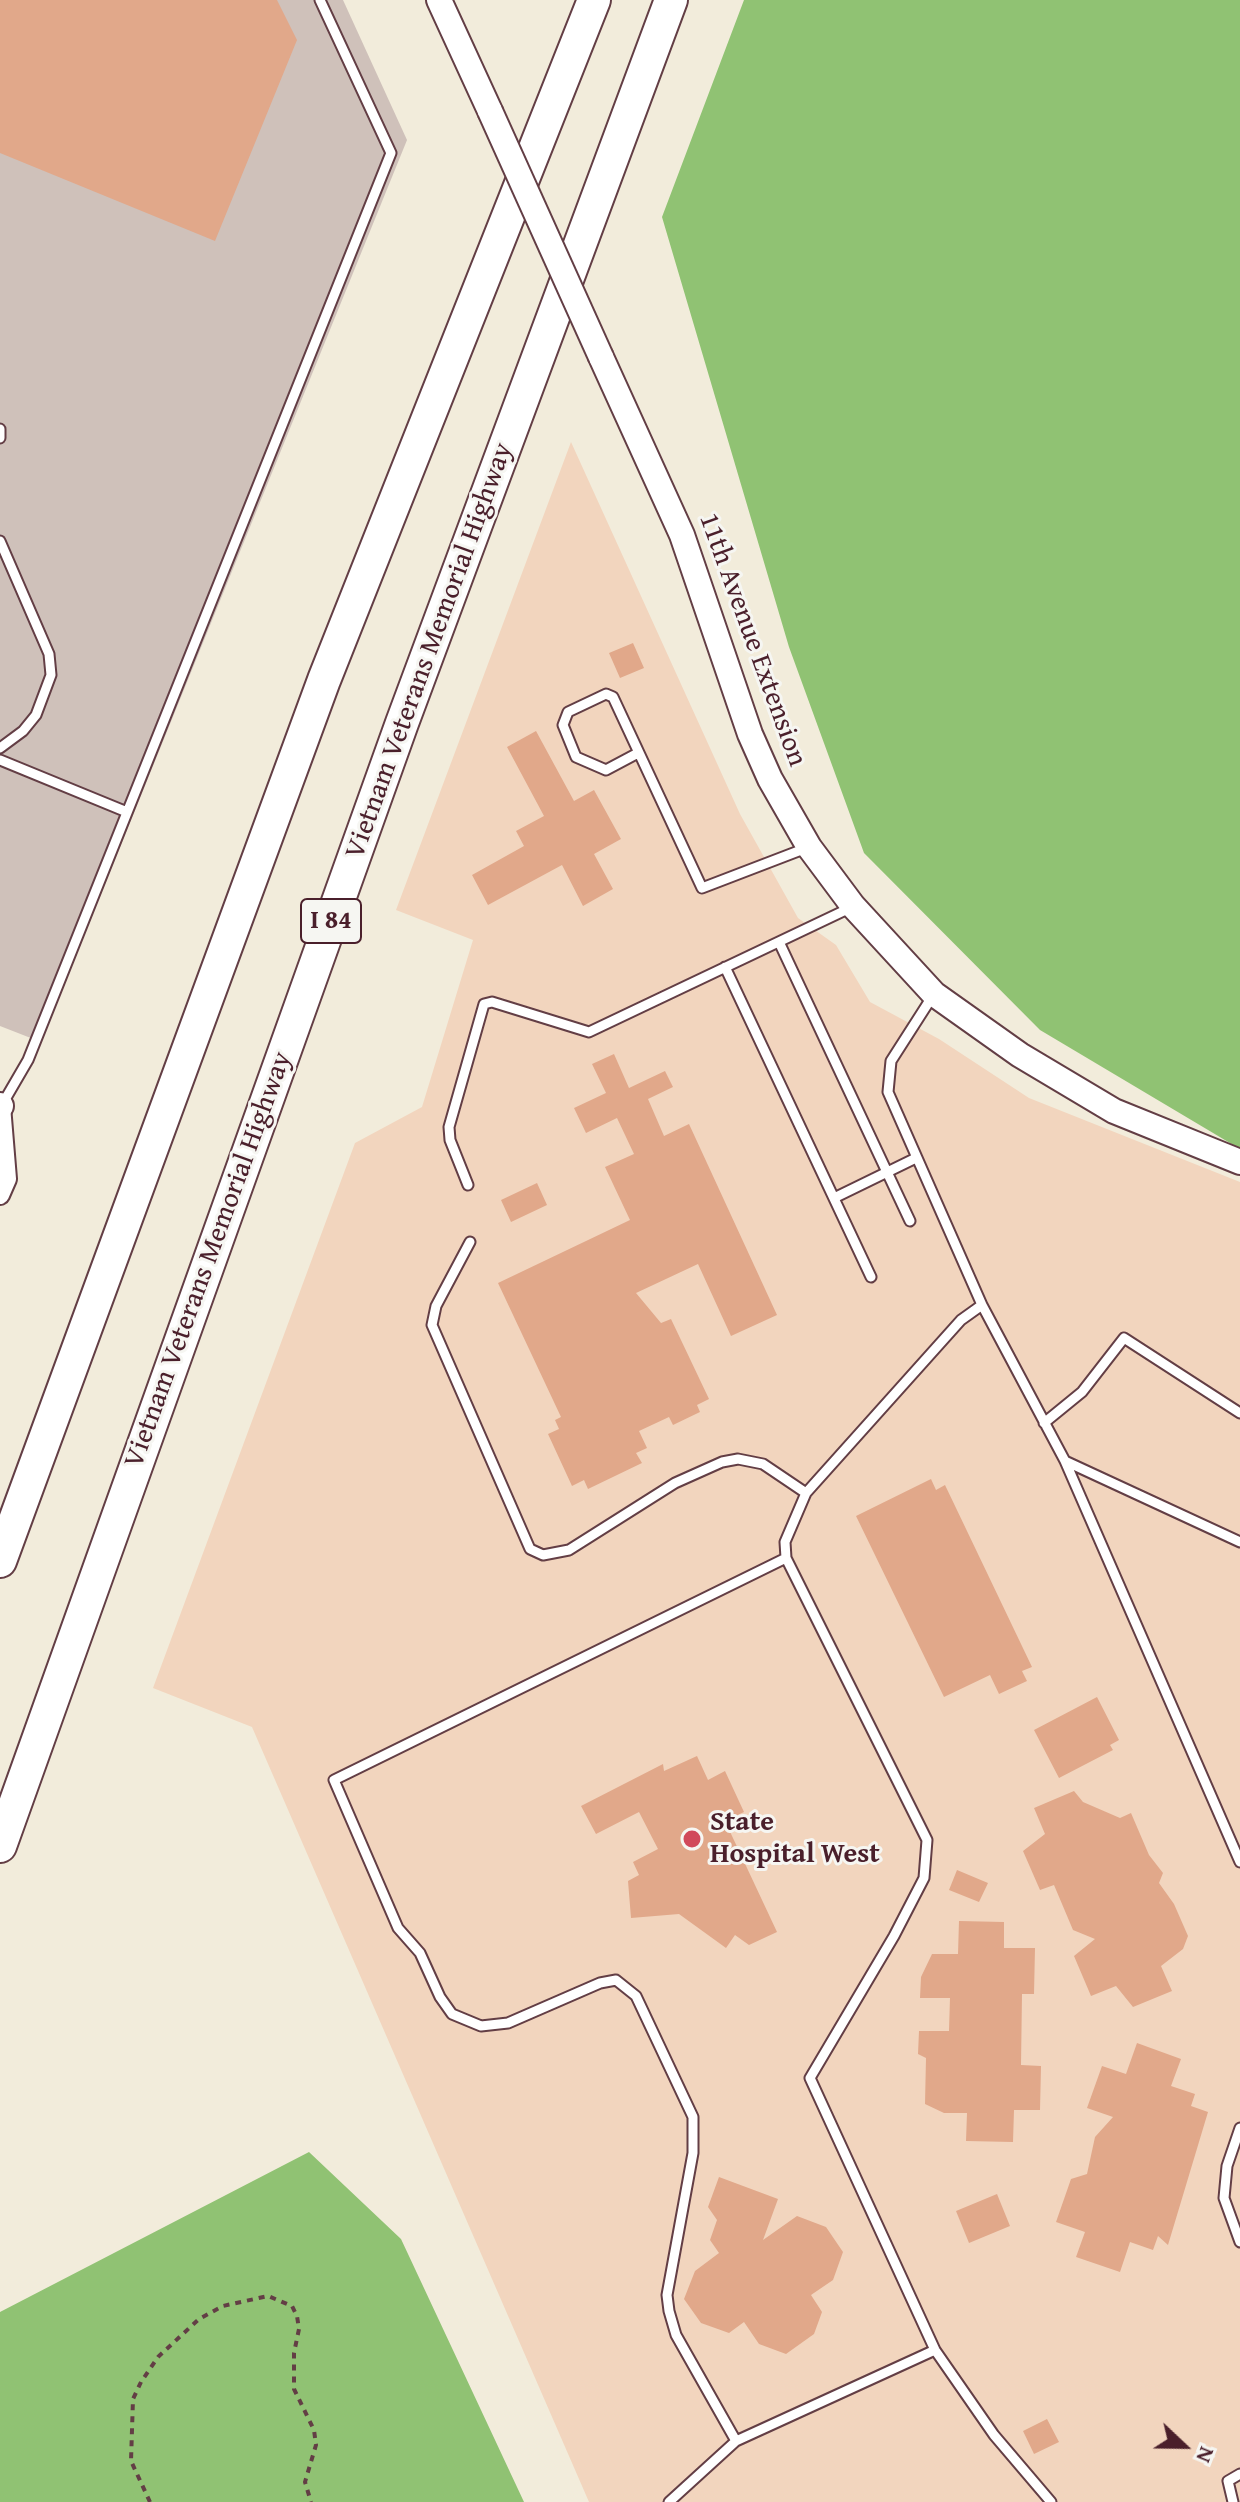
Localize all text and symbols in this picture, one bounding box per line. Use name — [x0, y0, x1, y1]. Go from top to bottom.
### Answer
street label: Vietnam Veterans Memorial Highway — [339, 438, 521, 864]
street label: 11th Avenue Extension — [691, 509, 813, 771]
road number: I 84 — [301, 899, 361, 943]
street label: Vietnam Veterans Memorial Highway — [118, 1047, 300, 1473]
place label: State Hospital West — [710, 1806, 880, 1872]
marker: State Hospital West — [681, 1828, 703, 1850]
north arrow — [1144, 2406, 1224, 2486]
text: N — [1189, 2442, 1224, 2468]

